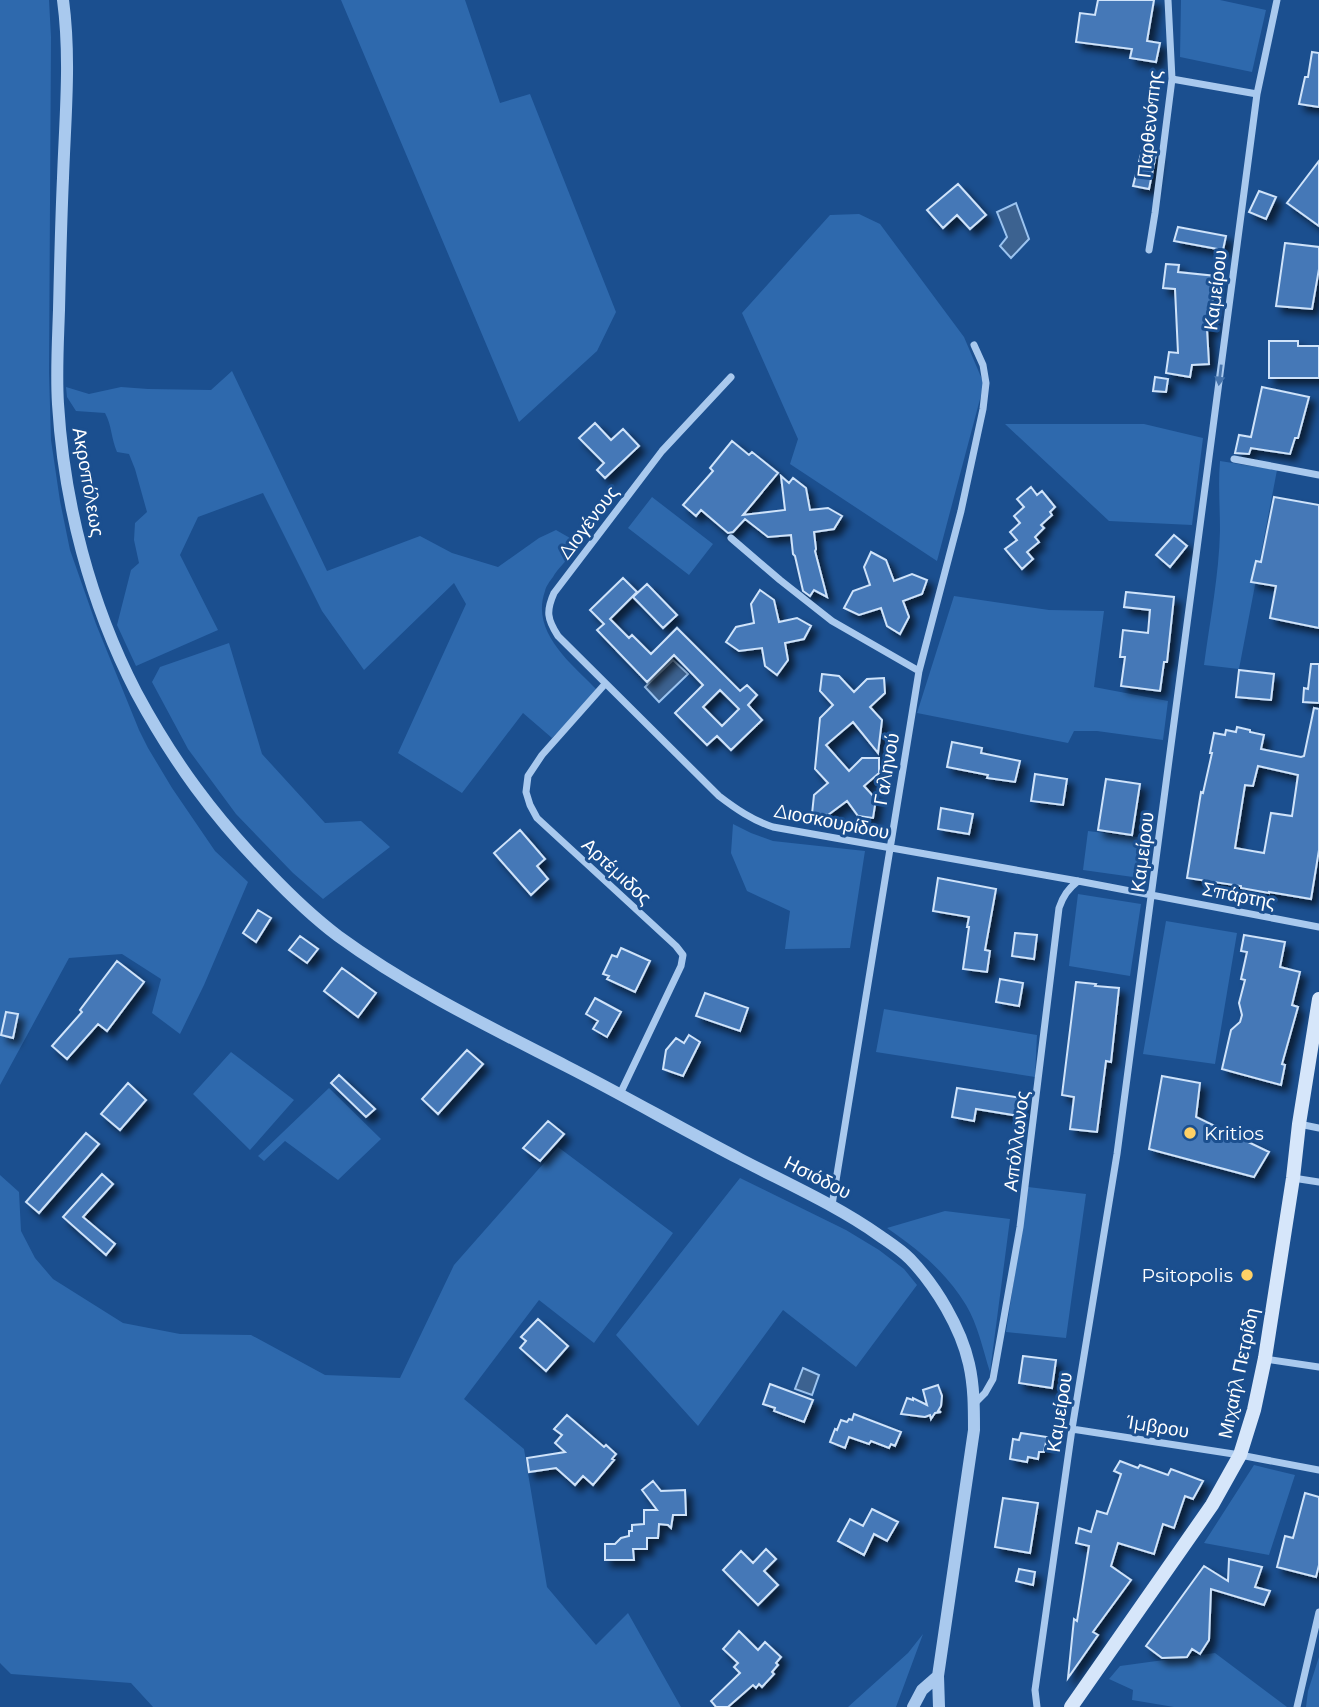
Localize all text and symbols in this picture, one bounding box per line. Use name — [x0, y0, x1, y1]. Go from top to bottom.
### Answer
street label: Παρθενόπης — [1132, 69, 1167, 179]
street label: Καμείρου — [1199, 249, 1232, 332]
one-way arrow — [1214, 364, 1225, 386]
street label: Ακροπόλεως — [68, 426, 109, 539]
street label: Διογένους — [553, 481, 623, 564]
street label: Γαληνού — [869, 731, 904, 807]
street label: Διοσκουρίδου — [772, 799, 891, 844]
street label: Καμείρου — [1126, 811, 1159, 894]
street label: Αρτέμιδος — [577, 833, 656, 909]
street label: Σπάρτης — [1200, 877, 1278, 914]
street label: Απόλλωνος — [999, 1089, 1034, 1193]
place label: Kritios — [1204, 1122, 1264, 1145]
marker: Kritios — [1182, 1125, 1198, 1141]
street label: Ησιόδου — [781, 1151, 855, 1204]
place label: Psitopolis — [1142, 1264, 1233, 1287]
marker: Psitopolis — [1239, 1267, 1255, 1283]
street label: Μιχαήλ Πετρίδη — [1213, 1306, 1264, 1440]
street label: Καμείρου — [1042, 1370, 1077, 1454]
street label: Ίμβρου — [1124, 1410, 1191, 1443]

